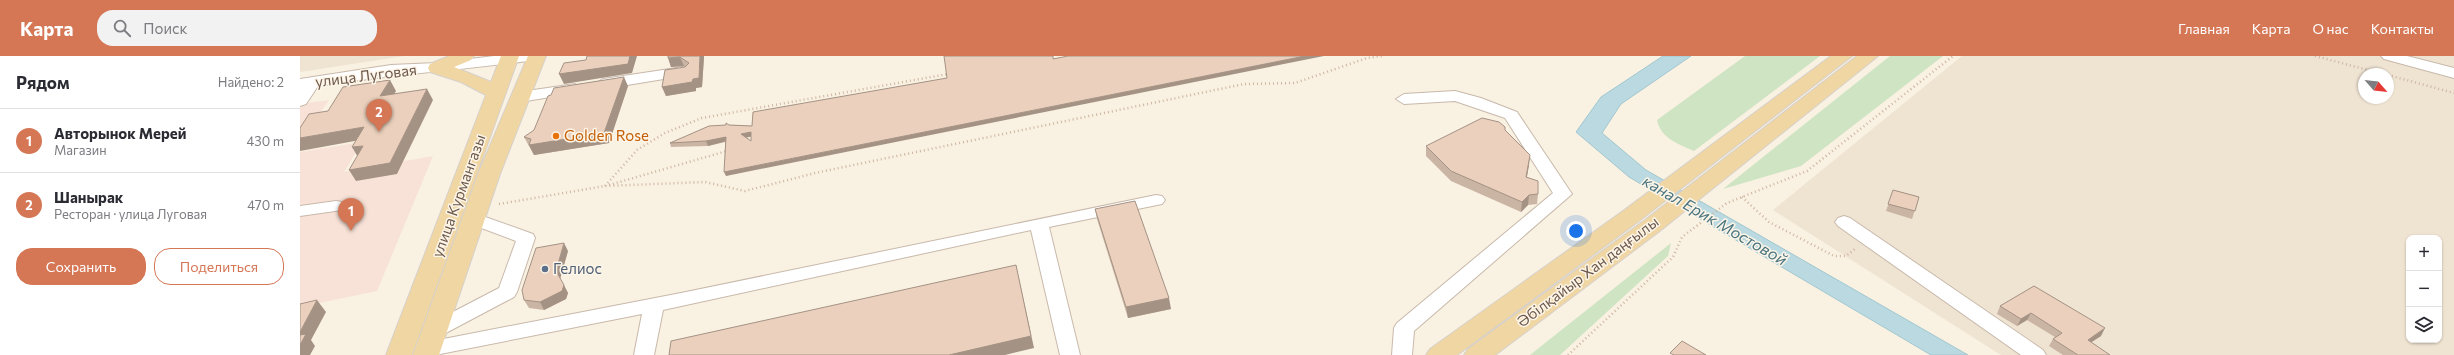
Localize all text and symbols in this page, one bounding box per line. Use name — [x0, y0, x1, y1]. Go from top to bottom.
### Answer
search box — [97, 10, 377, 46]
text: Карта — [20, 17, 73, 40]
icon: search — [111, 17, 133, 39]
text: Поиск — [143, 19, 188, 37]
text: Главная — [2178, 20, 2230, 37]
text: Карта — [2252, 20, 2290, 37]
text: О нас — [2312, 20, 2349, 37]
text: Контакты — [2371, 20, 2434, 37]
street label: улица Луговая — [314, 60, 418, 90]
north arrow — [2358, 68, 2394, 104]
text: Рядом — [16, 72, 70, 93]
text: Найдено: 2 — [218, 74, 284, 90]
pin: 2 — [366, 99, 392, 132]
text: Авторынок Мерей — [54, 124, 186, 142]
place label: Golden Rose — [564, 126, 649, 144]
marker: Golden Rose — [551, 131, 561, 141]
street label: улица Курмангазы — [427, 132, 489, 260]
text: 1 — [26, 133, 32, 149]
text: 430 m — [246, 133, 284, 149]
text: Магазин — [54, 142, 107, 158]
water label: канал Ерик Мостовой — [1640, 171, 1791, 269]
text: Шанырак — [54, 188, 123, 206]
text: 2 — [25, 197, 33, 213]
text: 470 m — [247, 197, 284, 213]
pin: 1 — [338, 198, 364, 231]
text: Ресторан · улица Луговая — [54, 206, 207, 222]
street label: Әбілқайыр Хан даңғылы — [1513, 212, 1662, 330]
your location — [1566, 221, 1586, 241]
map controls — [2406, 235, 2442, 343]
button: + — [2406, 235, 2442, 271]
button: Сохранить — [16, 248, 146, 285]
button: Поделиться — [154, 248, 284, 285]
place label: Гелиос — [553, 259, 602, 277]
marker: Гелиос — [540, 264, 550, 274]
button: − — [2406, 271, 2442, 307]
button: layers — [2406, 307, 2442, 343]

